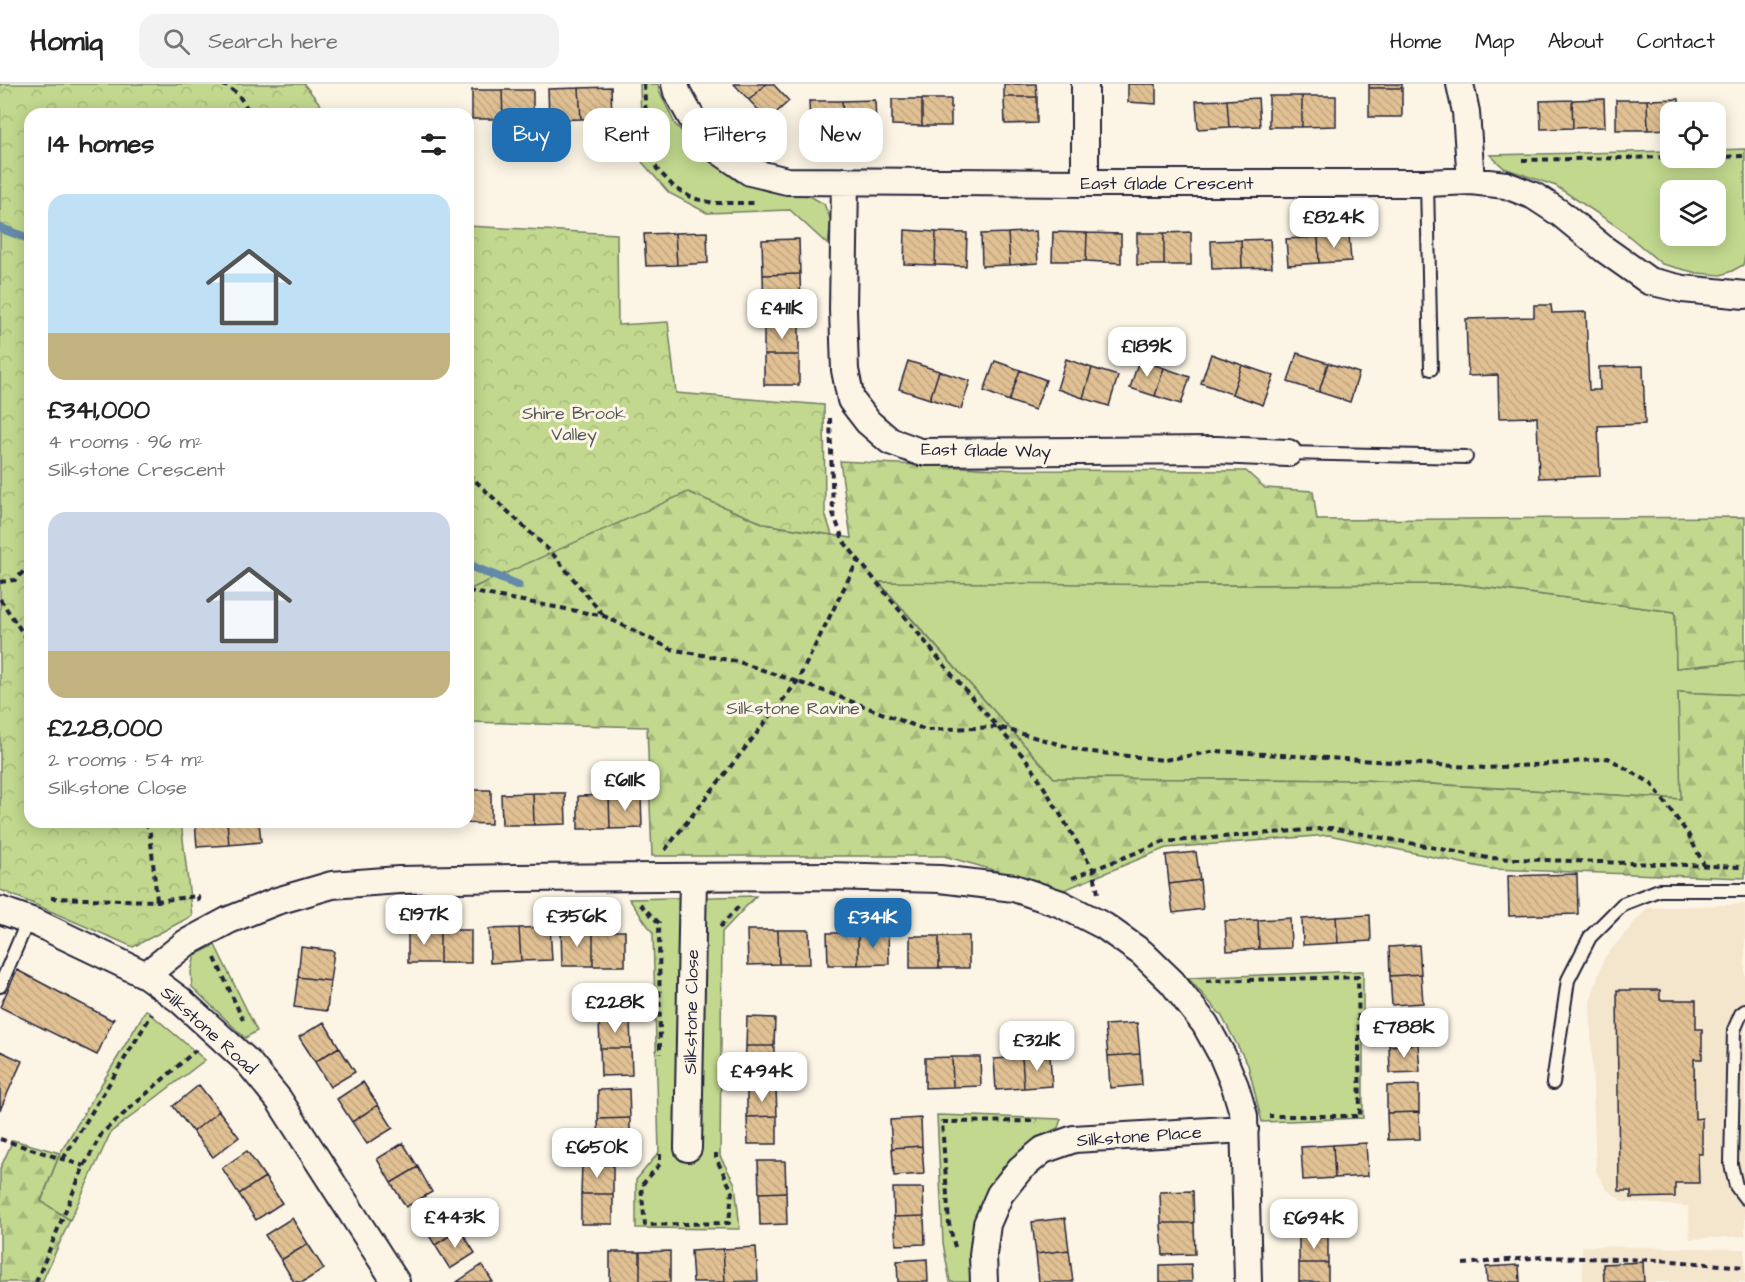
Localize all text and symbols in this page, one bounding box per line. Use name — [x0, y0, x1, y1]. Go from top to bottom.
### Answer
search box — [139, 14, 559, 68]
text: Homiq — [30, 22, 103, 61]
icon: search — [160, 25, 193, 58]
text: Search here — [208, 26, 338, 57]
text: Home — [1390, 27, 1442, 56]
text: Map — [1475, 27, 1515, 56]
text: About — [1548, 27, 1604, 56]
text: Contact — [1637, 27, 1715, 56]
map controls — [1660, 102, 1726, 246]
button: locate — [1660, 102, 1726, 168]
chip: Buy — [492, 108, 571, 162]
chip: Rent — [583, 108, 670, 162]
chip: Filters — [682, 108, 787, 162]
chip: New — [799, 108, 883, 162]
text: 14 homes — [48, 126, 154, 162]
icon: filters — [417, 128, 450, 161]
street label: East Glade Crescent — [1081, 171, 1254, 196]
button: layers — [1660, 180, 1726, 246]
pin: £824K — [1292, 198, 1376, 249]
text: £824K — [1304, 203, 1364, 231]
icon: home — [195, 233, 303, 341]
pin: £411K — [740, 289, 824, 340]
text: £411K — [761, 294, 803, 322]
pin: £189K — [1105, 327, 1189, 378]
text: £189K — [1122, 332, 1172, 360]
text: £341,000 — [48, 392, 150, 428]
park label: Shire Brook Valley — [522, 401, 626, 448]
text: 4 rooms · 96 m² — [48, 428, 203, 456]
street label: East Glade Way — [921, 437, 1051, 465]
text: Silkstone Crescent — [48, 456, 225, 484]
icon: home — [195, 551, 303, 659]
park label: Silkstone Ravine — [726, 696, 860, 721]
text: £228,000 — [48, 710, 162, 746]
text: 2 rooms · 54 m² — [48, 746, 204, 774]
pin: £611K — [583, 761, 667, 812]
text: £611K — [605, 766, 645, 794]
text: Silkstone Close — [48, 774, 187, 802]
pin: £197K — [382, 895, 466, 946]
pin: £356K — [535, 897, 619, 948]
pin: £341K — [831, 898, 915, 949]
text: £197K — [399, 900, 449, 928]
text: £356K — [547, 902, 607, 930]
text: £341K — [848, 903, 898, 931]
street label: Silkstone Close — [678, 949, 705, 1075]
street label: Silkstone Road — [155, 980, 262, 1080]
pin: £228K — [573, 983, 657, 1034]
text: £228K — [586, 988, 644, 1016]
pin: £788K — [1362, 1008, 1446, 1059]
text: £788K — [1373, 1013, 1435, 1041]
pin: £321K — [995, 1021, 1079, 1072]
text: £321K — [1013, 1026, 1061, 1054]
pin: £494K — [720, 1052, 804, 1103]
text: £494K — [731, 1057, 793, 1085]
street label: Silkstone Place — [1076, 1120, 1203, 1153]
pin: £650K — [555, 1128, 639, 1179]
text: £650K — [566, 1133, 628, 1161]
pin: £443K — [413, 1198, 497, 1249]
pin: £694K — [1272, 1199, 1356, 1250]
text: £443K — [425, 1203, 485, 1231]
text: £694K — [1284, 1204, 1344, 1232]

